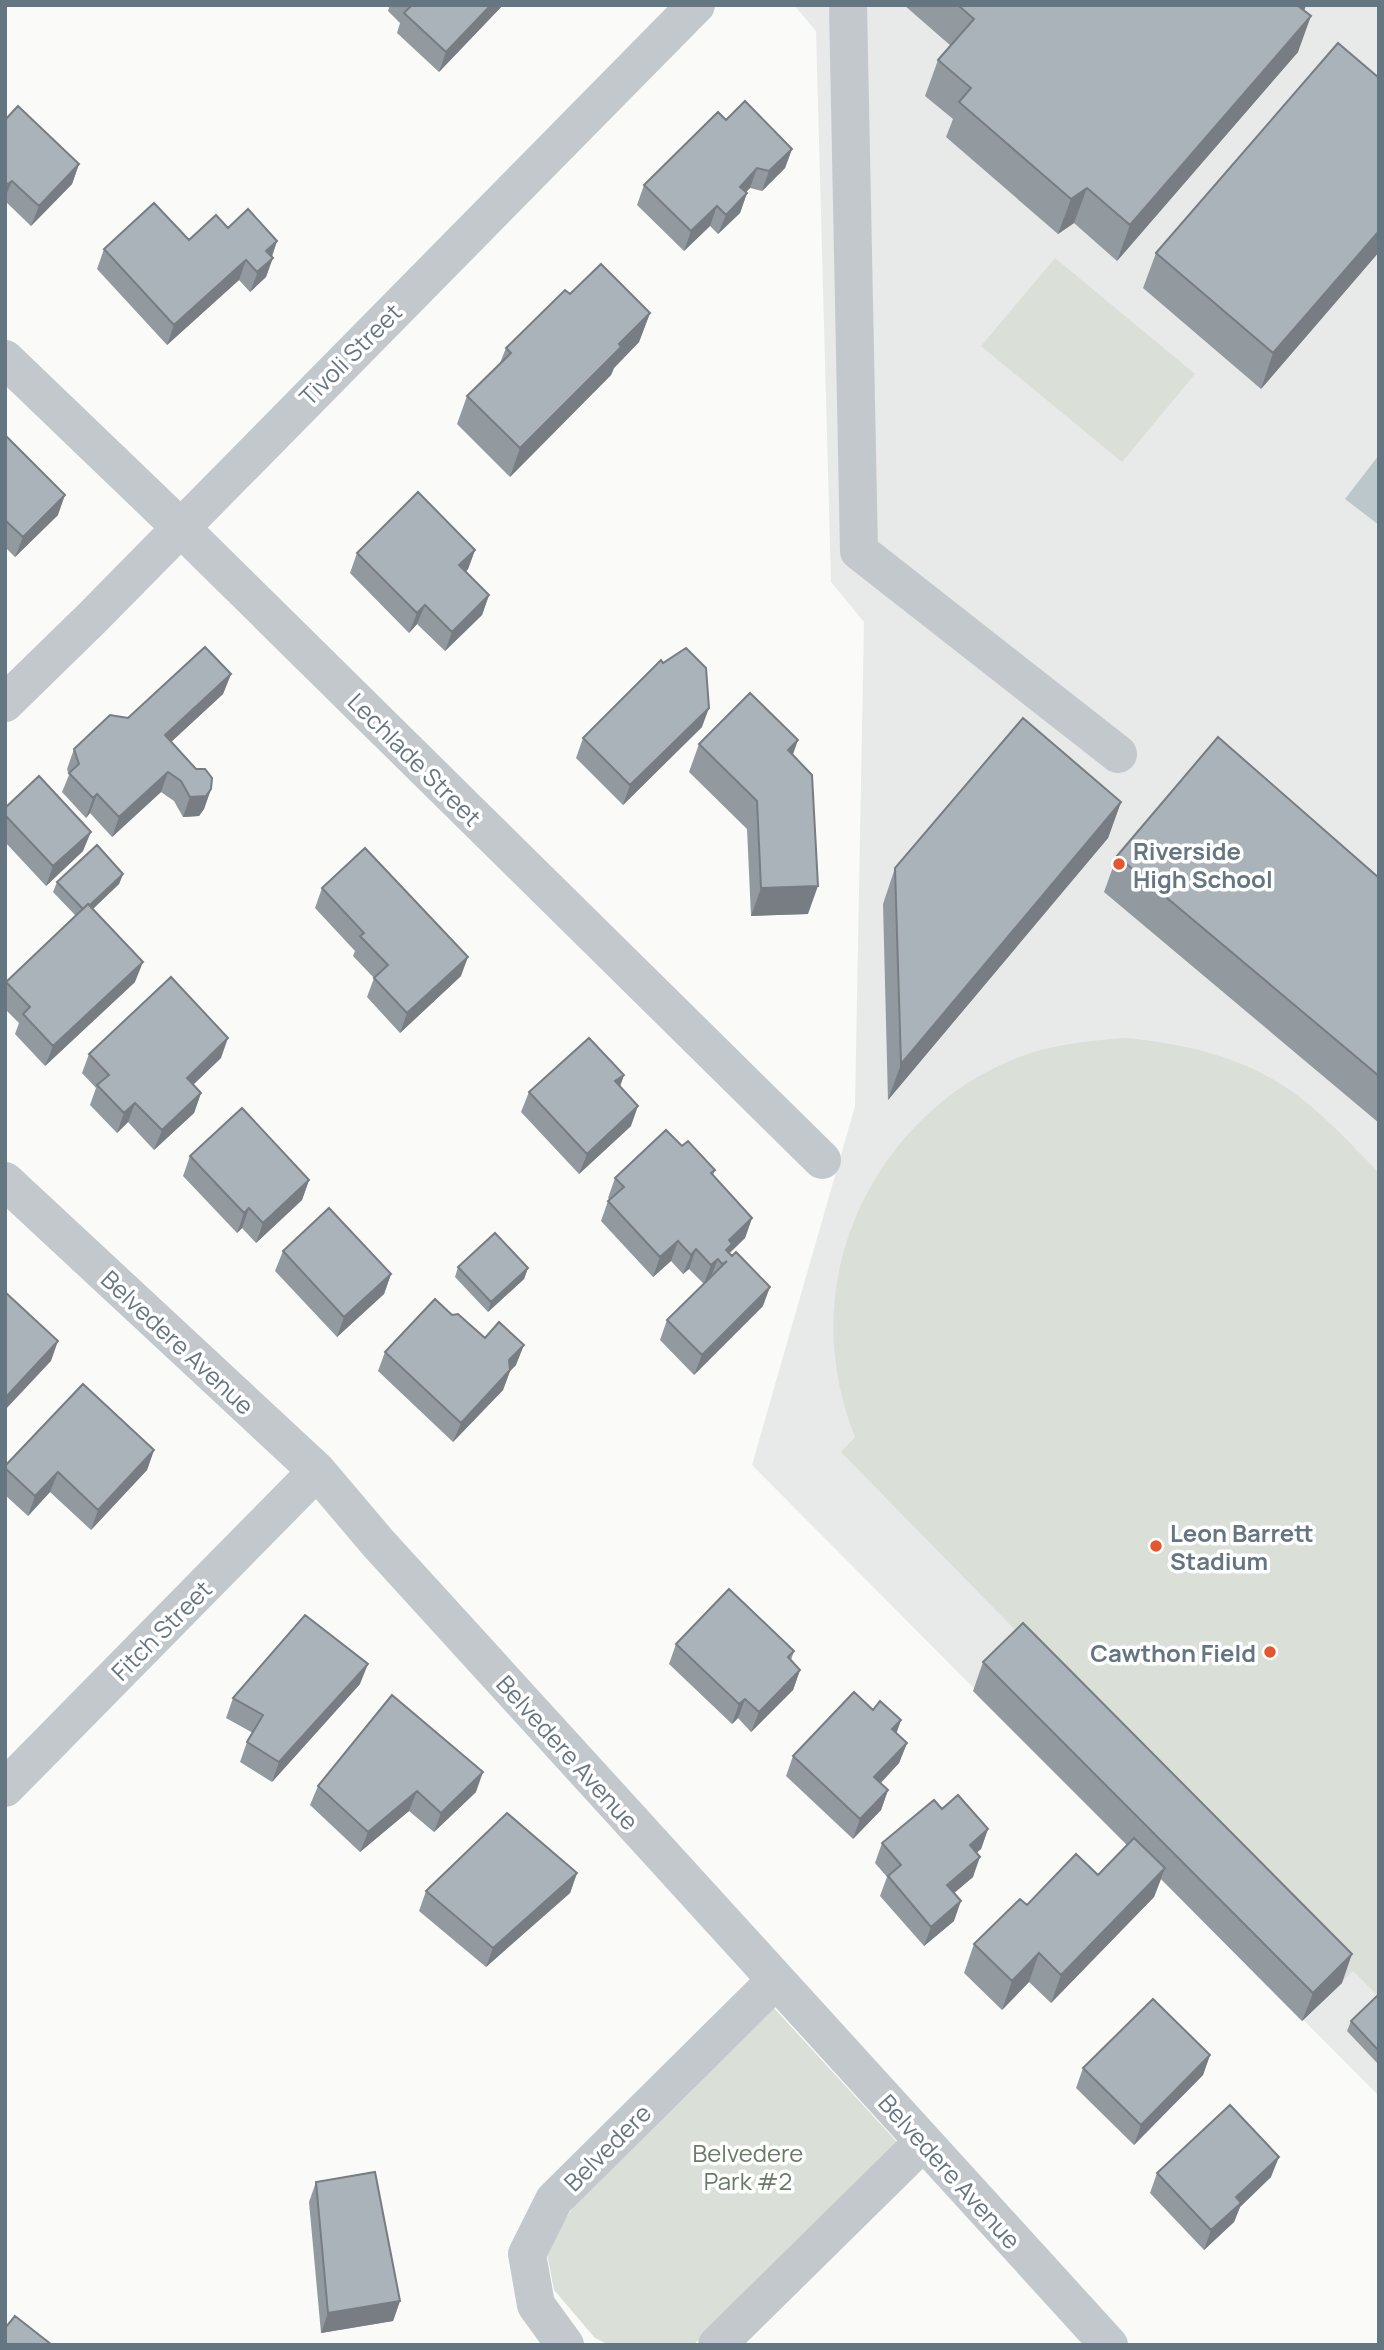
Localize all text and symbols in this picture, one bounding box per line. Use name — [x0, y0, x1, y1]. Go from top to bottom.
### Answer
street label: Tivoli Street — [292, 296, 408, 412]
street label: Lechlade Street — [341, 685, 489, 833]
place label: Riverside High School — [1133, 834, 1273, 895]
marker: Riverside High School — [1111, 856, 1127, 872]
street label: Belvedere Avenue — [94, 1263, 262, 1421]
place label: Leon Barrett Stadium — [1170, 1516, 1314, 1577]
marker: Leon Barrett Stadium — [1148, 1538, 1164, 1554]
street label: Fitch Street — [103, 1572, 219, 1688]
place label: Cawthon Field — [1090, 1636, 1256, 1669]
marker: Cawthon Field — [1262, 1644, 1278, 1660]
street label: Belvedere Avenue — [490, 1667, 646, 1837]
street label: Belvedere Avenue — [872, 2086, 1028, 2256]
street label: Belvedere — [556, 2096, 658, 2198]
park label: Belvedere Park #2 — [693, 2136, 803, 2197]

